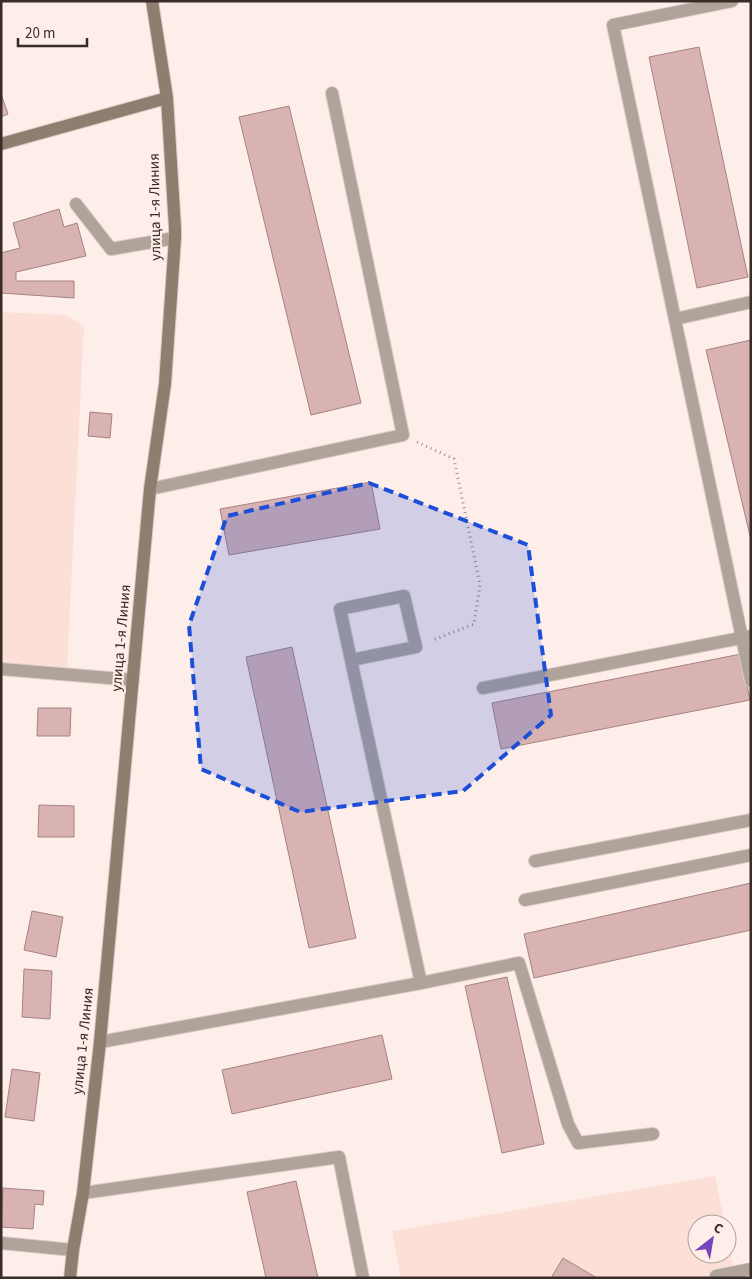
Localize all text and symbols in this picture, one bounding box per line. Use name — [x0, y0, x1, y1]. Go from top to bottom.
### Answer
scale bar — [18, 15, 86, 47]
text: 20 m — [25, 23, 55, 44]
street label: улица 1-я Линия — [144, 153, 166, 261]
street label: улица 1-я Линия — [106, 584, 136, 692]
street label: улица 1-я Линия — [67, 986, 99, 1096]
north arrow — [687, 1214, 737, 1264]
text: С — [710, 1218, 727, 1239]

